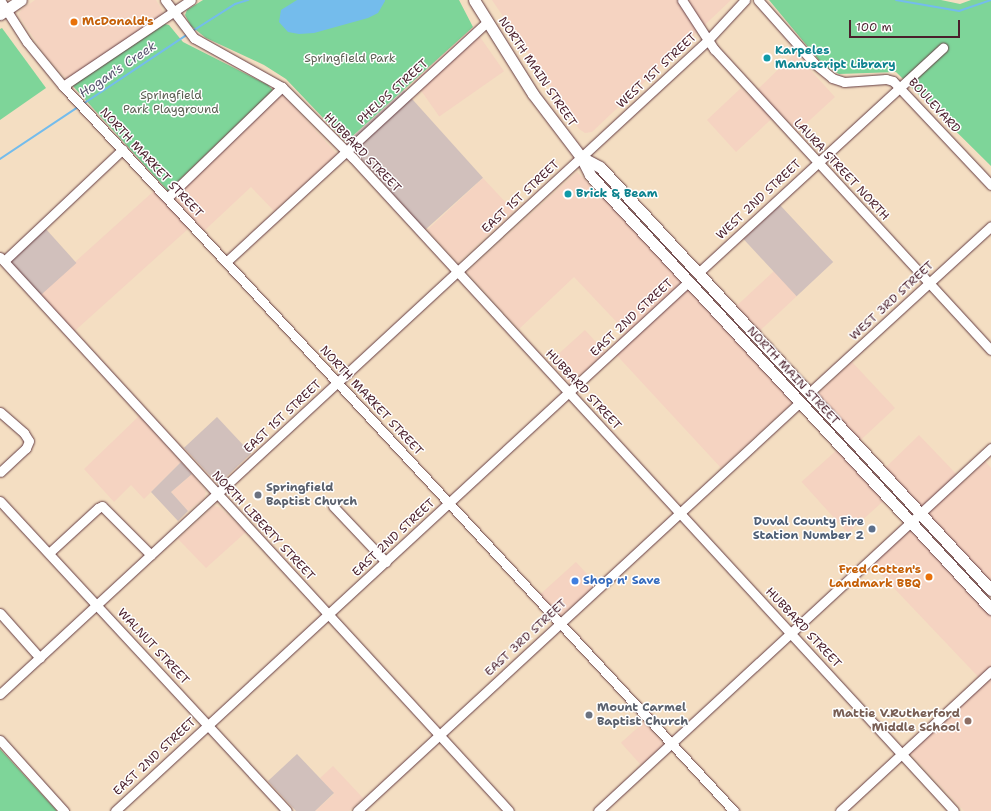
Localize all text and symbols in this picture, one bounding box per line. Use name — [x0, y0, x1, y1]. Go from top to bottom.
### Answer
scale bar — [851, 12, 962, 38]
street label: NORTH MAIN STREET — [495, 14, 579, 130]
place label: McDonald's — [82, 15, 154, 29]
marker: McDonald's — [69, 17, 79, 27]
text: 100 m — [856, 19, 892, 35]
street label: WEST 1ST STREET — [614, 30, 700, 112]
water label: Hogan's Creek — [76, 38, 160, 102]
place label: Karpeles Manuscript Library — [775, 44, 896, 72]
park label: Springfield Park — [304, 52, 396, 66]
marker: Karpeles Manuscript Library — [762, 53, 772, 63]
street label: PHELPS STREET — [354, 56, 432, 128]
street label: BOULEVARD — [905, 76, 963, 136]
park label: Springfield Park Playground — [123, 89, 219, 117]
street label: NORTH MARKET STREET — [96, 105, 206, 221]
street label: HUBBARD STREET — [321, 110, 403, 196]
street label: LAURA STREET NORTH — [790, 116, 892, 224]
street label: EAST 1ST STREET — [479, 157, 563, 237]
street label: WEST 2ND STREET — [714, 157, 804, 243]
place label: Brick & Beam — [576, 187, 658, 201]
marker: Brick & Beam — [563, 189, 573, 199]
street label: WEST 3RD STREET — [847, 258, 937, 344]
street label: EAST 2ND STREET — [588, 276, 676, 360]
street label: NORTH MAIN STREET — [744, 324, 842, 428]
street label: NORTH MARKET STREET — [316, 343, 426, 459]
street label: HUBBARD STREET — [542, 347, 624, 433]
street label: EAST 1ST STREET — [241, 377, 325, 457]
street label: NORTH LIBERTY STREET — [209, 468, 317, 584]
place label: Springfield Baptist Church — [266, 481, 357, 509]
marker: Springfield Baptist Church — [253, 490, 263, 500]
street label: EAST 2ND STREET — [350, 496, 438, 580]
place label: Duval County Fire Station Number 2 — [753, 515, 864, 543]
marker: Duval County Fire Station Number 2 — [867, 524, 877, 534]
place label: Fred Cotten's Landmark BBQ — [829, 563, 921, 591]
marker: Fred Cotten's Landmark BBQ — [924, 572, 934, 582]
place label: Shop n' Save — [583, 574, 660, 588]
marker: Shop n' Save — [570, 576, 580, 586]
street label: HUBBARD STREET — [762, 585, 844, 671]
street label: EAST 3RD STREET — [482, 596, 570, 680]
street label: WALNUT STREET — [114, 606, 192, 688]
place label: Mount Carmel Baptist Church — [597, 701, 688, 729]
place label: Mattie V.Rutherford Middle School — [833, 707, 960, 735]
marker: Mount Carmel Baptist Church — [584, 710, 594, 720]
street label: EAST 2ND STREET — [111, 715, 199, 799]
marker: Mattie V.Rutherford Middle School — [963, 716, 973, 726]

